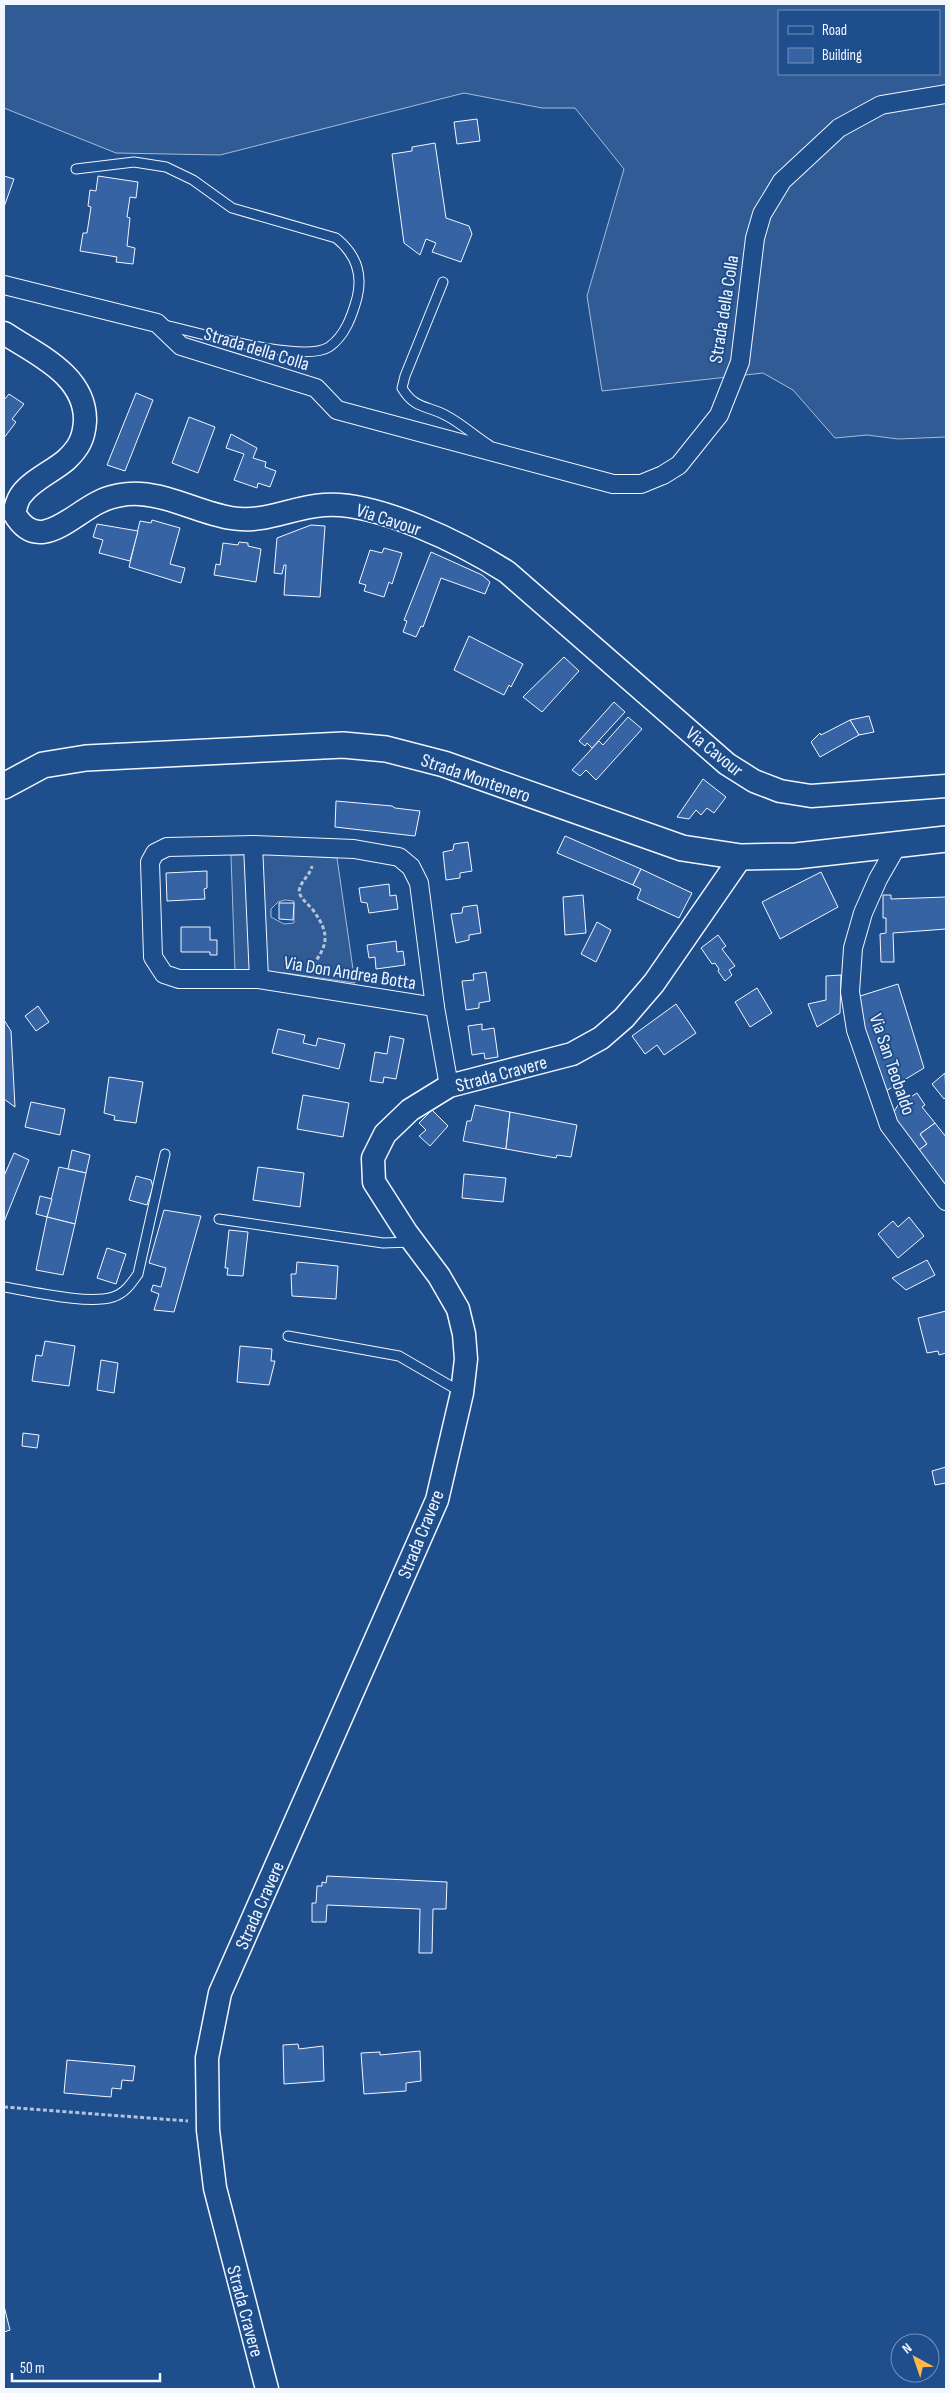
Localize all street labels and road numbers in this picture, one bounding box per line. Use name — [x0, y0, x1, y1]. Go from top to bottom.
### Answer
street label: Strada della Colla — [705, 254, 744, 365]
street label: Strada della Colla — [201, 323, 312, 376]
street label: Via Cavour — [353, 499, 424, 542]
street label: Via Cavour — [681, 722, 748, 783]
street label: Strada Montenero — [418, 749, 533, 808]
street label: Via Don Andrea Botta — [282, 952, 418, 995]
street label: Via San Teobaldo — [864, 1011, 920, 1118]
street label: Strada Cravere — [453, 1051, 550, 1098]
street label: Strada Cravere — [393, 1487, 450, 1582]
street label: Strada Cravere — [231, 1858, 290, 1953]
street label: Strada Cravere — [221, 2263, 268, 2360]

